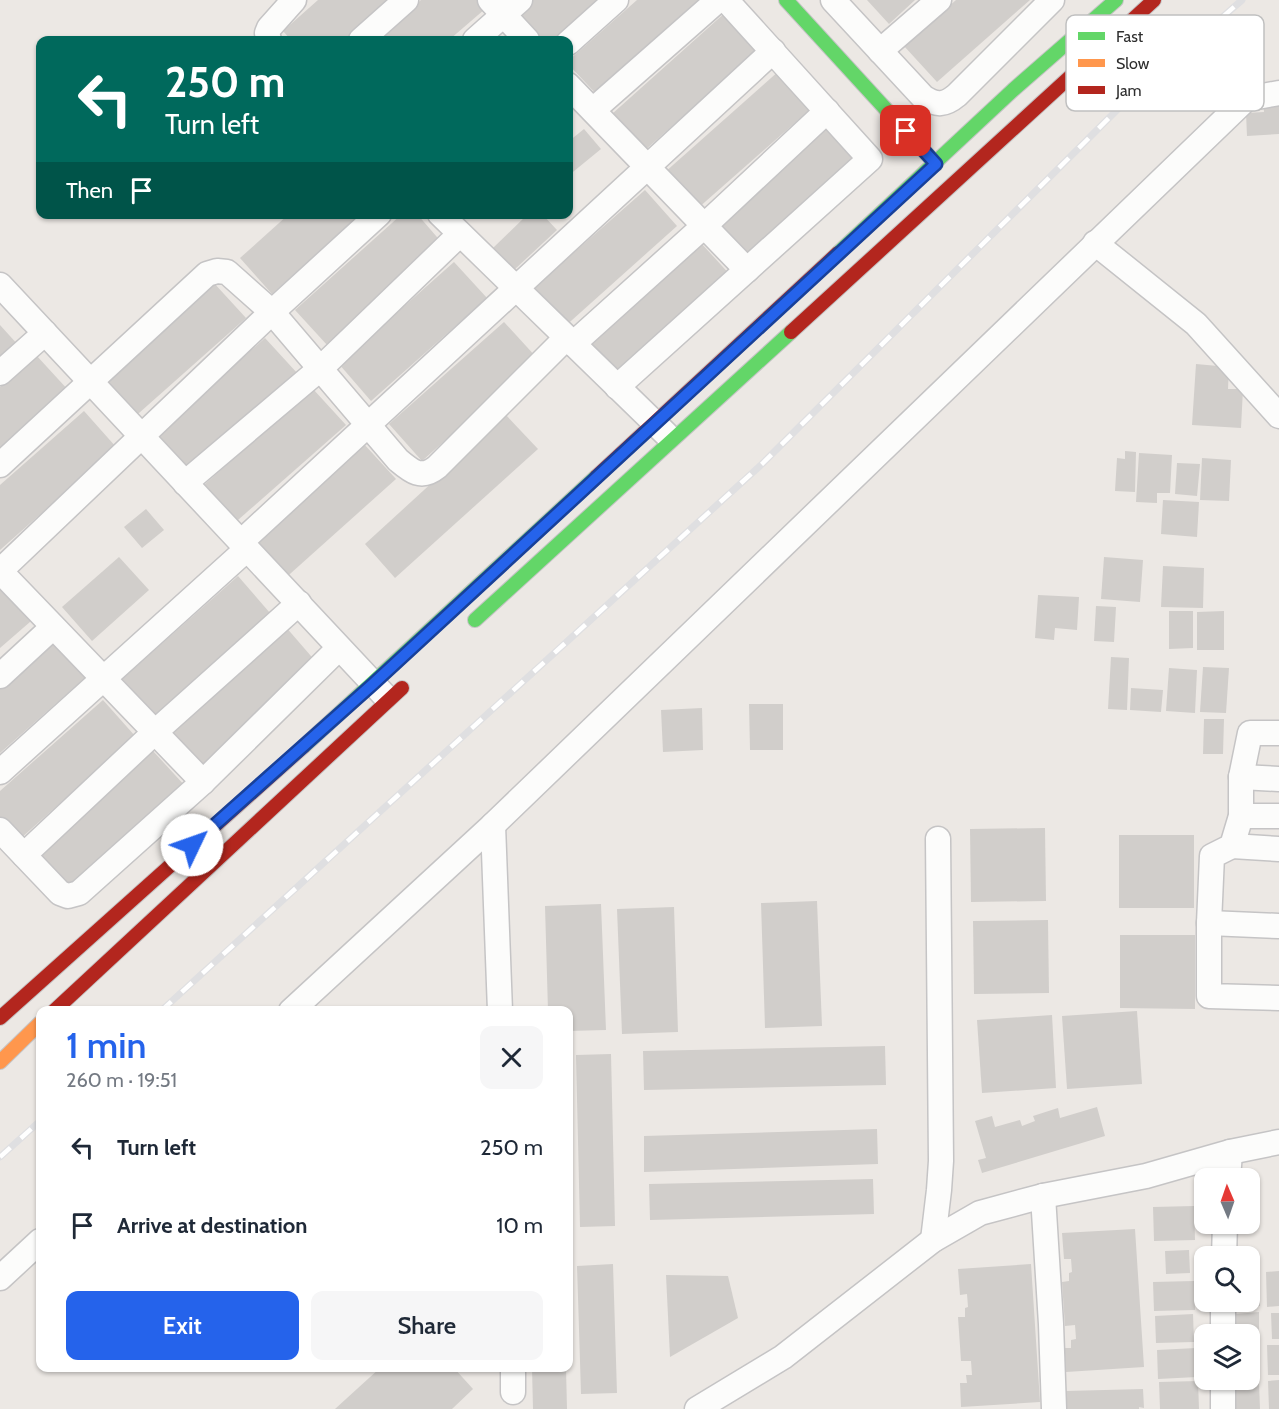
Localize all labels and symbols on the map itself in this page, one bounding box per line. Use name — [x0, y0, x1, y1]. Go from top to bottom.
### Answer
legend — [1066, 15, 1264, 111]
text: Fast — [1116, 27, 1144, 46]
text: Slow — [1116, 54, 1150, 73]
text: Jam — [1115, 81, 1142, 100]
pin — [880, 105, 931, 156]
position arrow — [160, 813, 224, 877]
north arrow — [1194, 1168, 1260, 1234]

